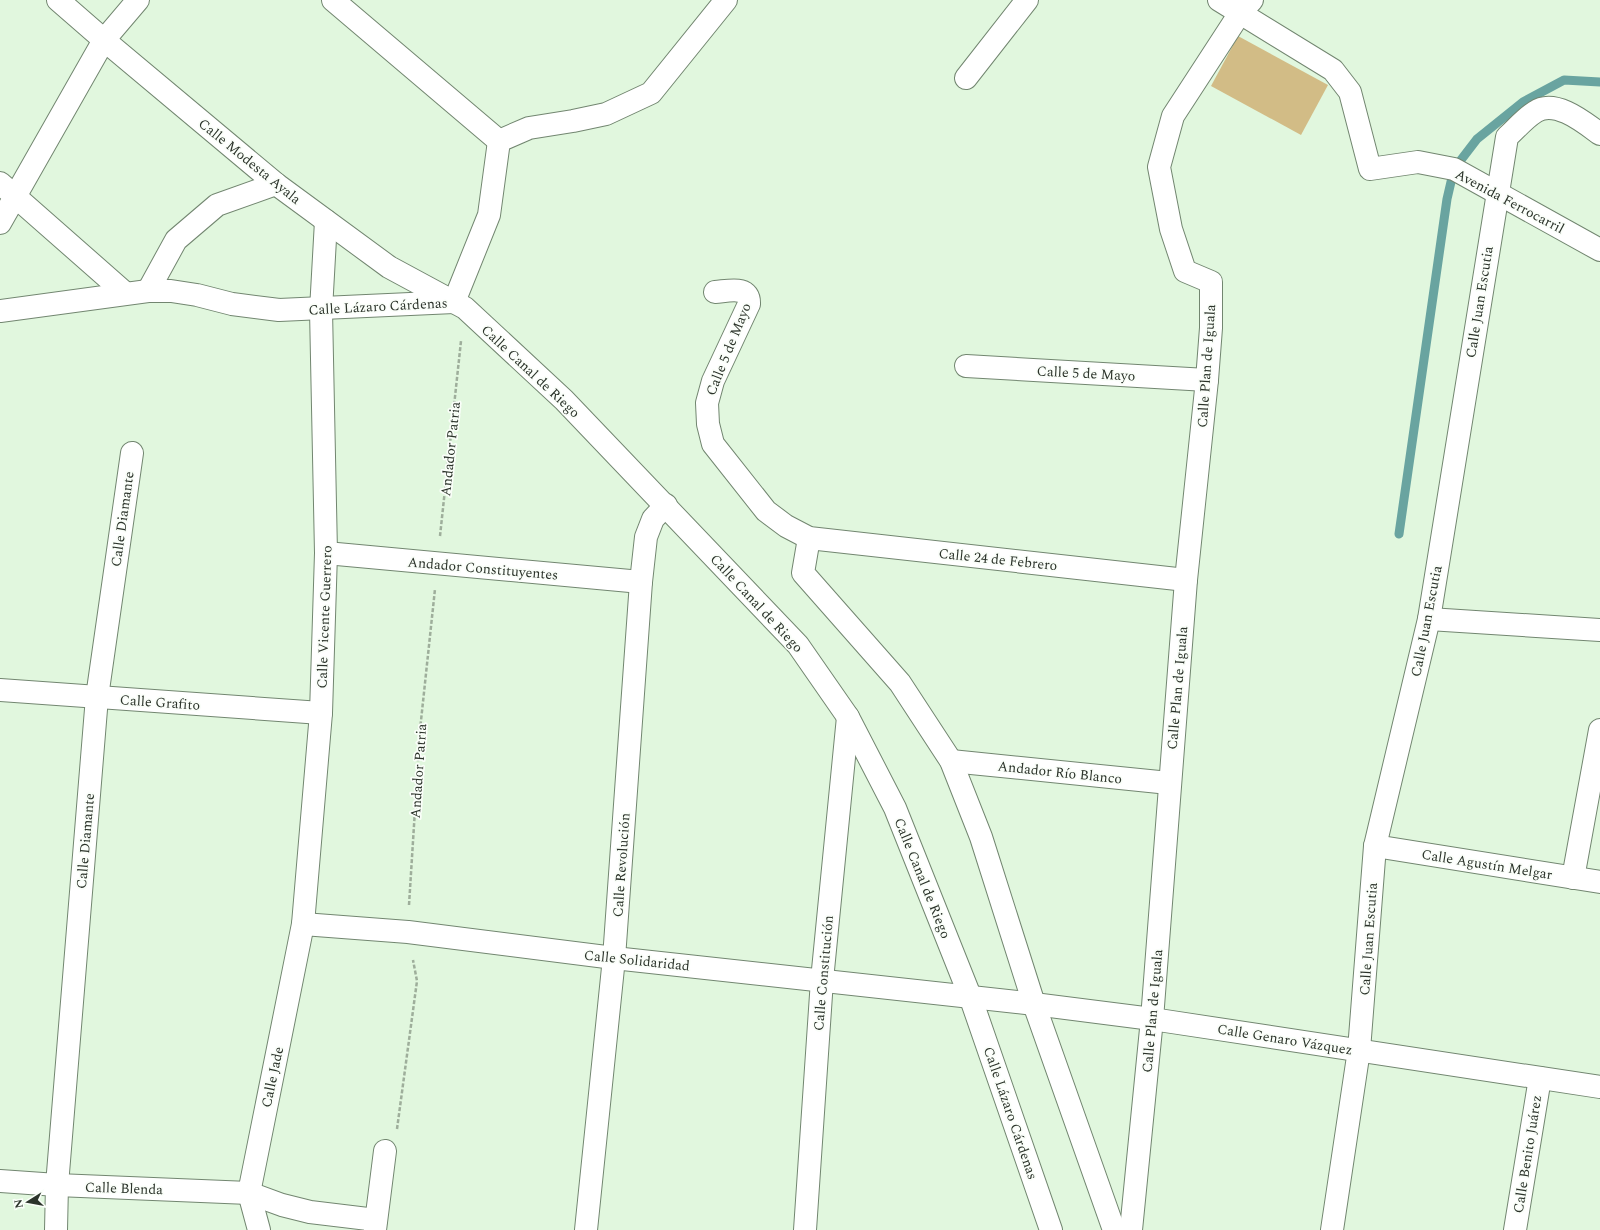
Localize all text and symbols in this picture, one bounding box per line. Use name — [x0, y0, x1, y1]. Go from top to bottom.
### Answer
street label: Calle Modesta Ayala — [194, 113, 306, 210]
street label: Avenida Ferrocarril — [1451, 164, 1568, 239]
street label: Calle Juan Escutia — [1460, 244, 1499, 360]
street label: Calle Lázaro Cárdenas — [308, 292, 448, 321]
street label: Calle 5 de Mayo — [700, 300, 757, 399]
street label: Calle Plan de Iguala — [1192, 303, 1221, 429]
street label: Calle Canal de Riego — [477, 320, 585, 423]
street label: Calle 5 de Mayo — [1036, 360, 1136, 387]
street label: Andador Patria — [435, 400, 466, 497]
street label: Calle Diamante — [105, 470, 140, 568]
street label: Calle 24 de Febrero — [938, 543, 1058, 576]
street label: Calle Vicente Guerrero — [312, 545, 337, 689]
street label: Calle Canal de Riego — [705, 549, 808, 657]
street label: Andador Constituyentes — [407, 551, 559, 586]
street label: Calle Juan Escutia — [1405, 563, 1448, 679]
street label: Calle Plan de Iguala — [1162, 625, 1193, 751]
street label: Calle Grafito — [119, 689, 201, 716]
street label: Andador Patria — [405, 723, 432, 819]
street label: Andador Río Blanco — [997, 756, 1123, 789]
street label: Calle Diamante — [71, 792, 100, 890]
street label: Calle Revolución — [607, 812, 636, 918]
street label: Calle Canal de Riego — [889, 815, 956, 942]
street label: Calle Agustín Melgar — [1420, 844, 1554, 885]
street label: Calle Juan Escutia — [1354, 882, 1383, 996]
street label: Calle Constitución — [808, 914, 839, 1032]
street label: Calle Solidaridad — [583, 944, 691, 977]
street label: Calle Plan de Iguala — [1137, 948, 1168, 1074]
street label: Calle Genaro Vázquez — [1216, 1018, 1354, 1061]
street label: Calle Jade — [256, 1044, 289, 1110]
street label: Calle Lázaro Cárdenas — [978, 1044, 1043, 1182]
street label: Calle Benito Juárez — [1508, 1094, 1547, 1215]
street label: Calle Blenda — [85, 1177, 164, 1200]
north arrow — [8, 1182, 48, 1222]
text: N — [9, 1198, 28, 1210]

